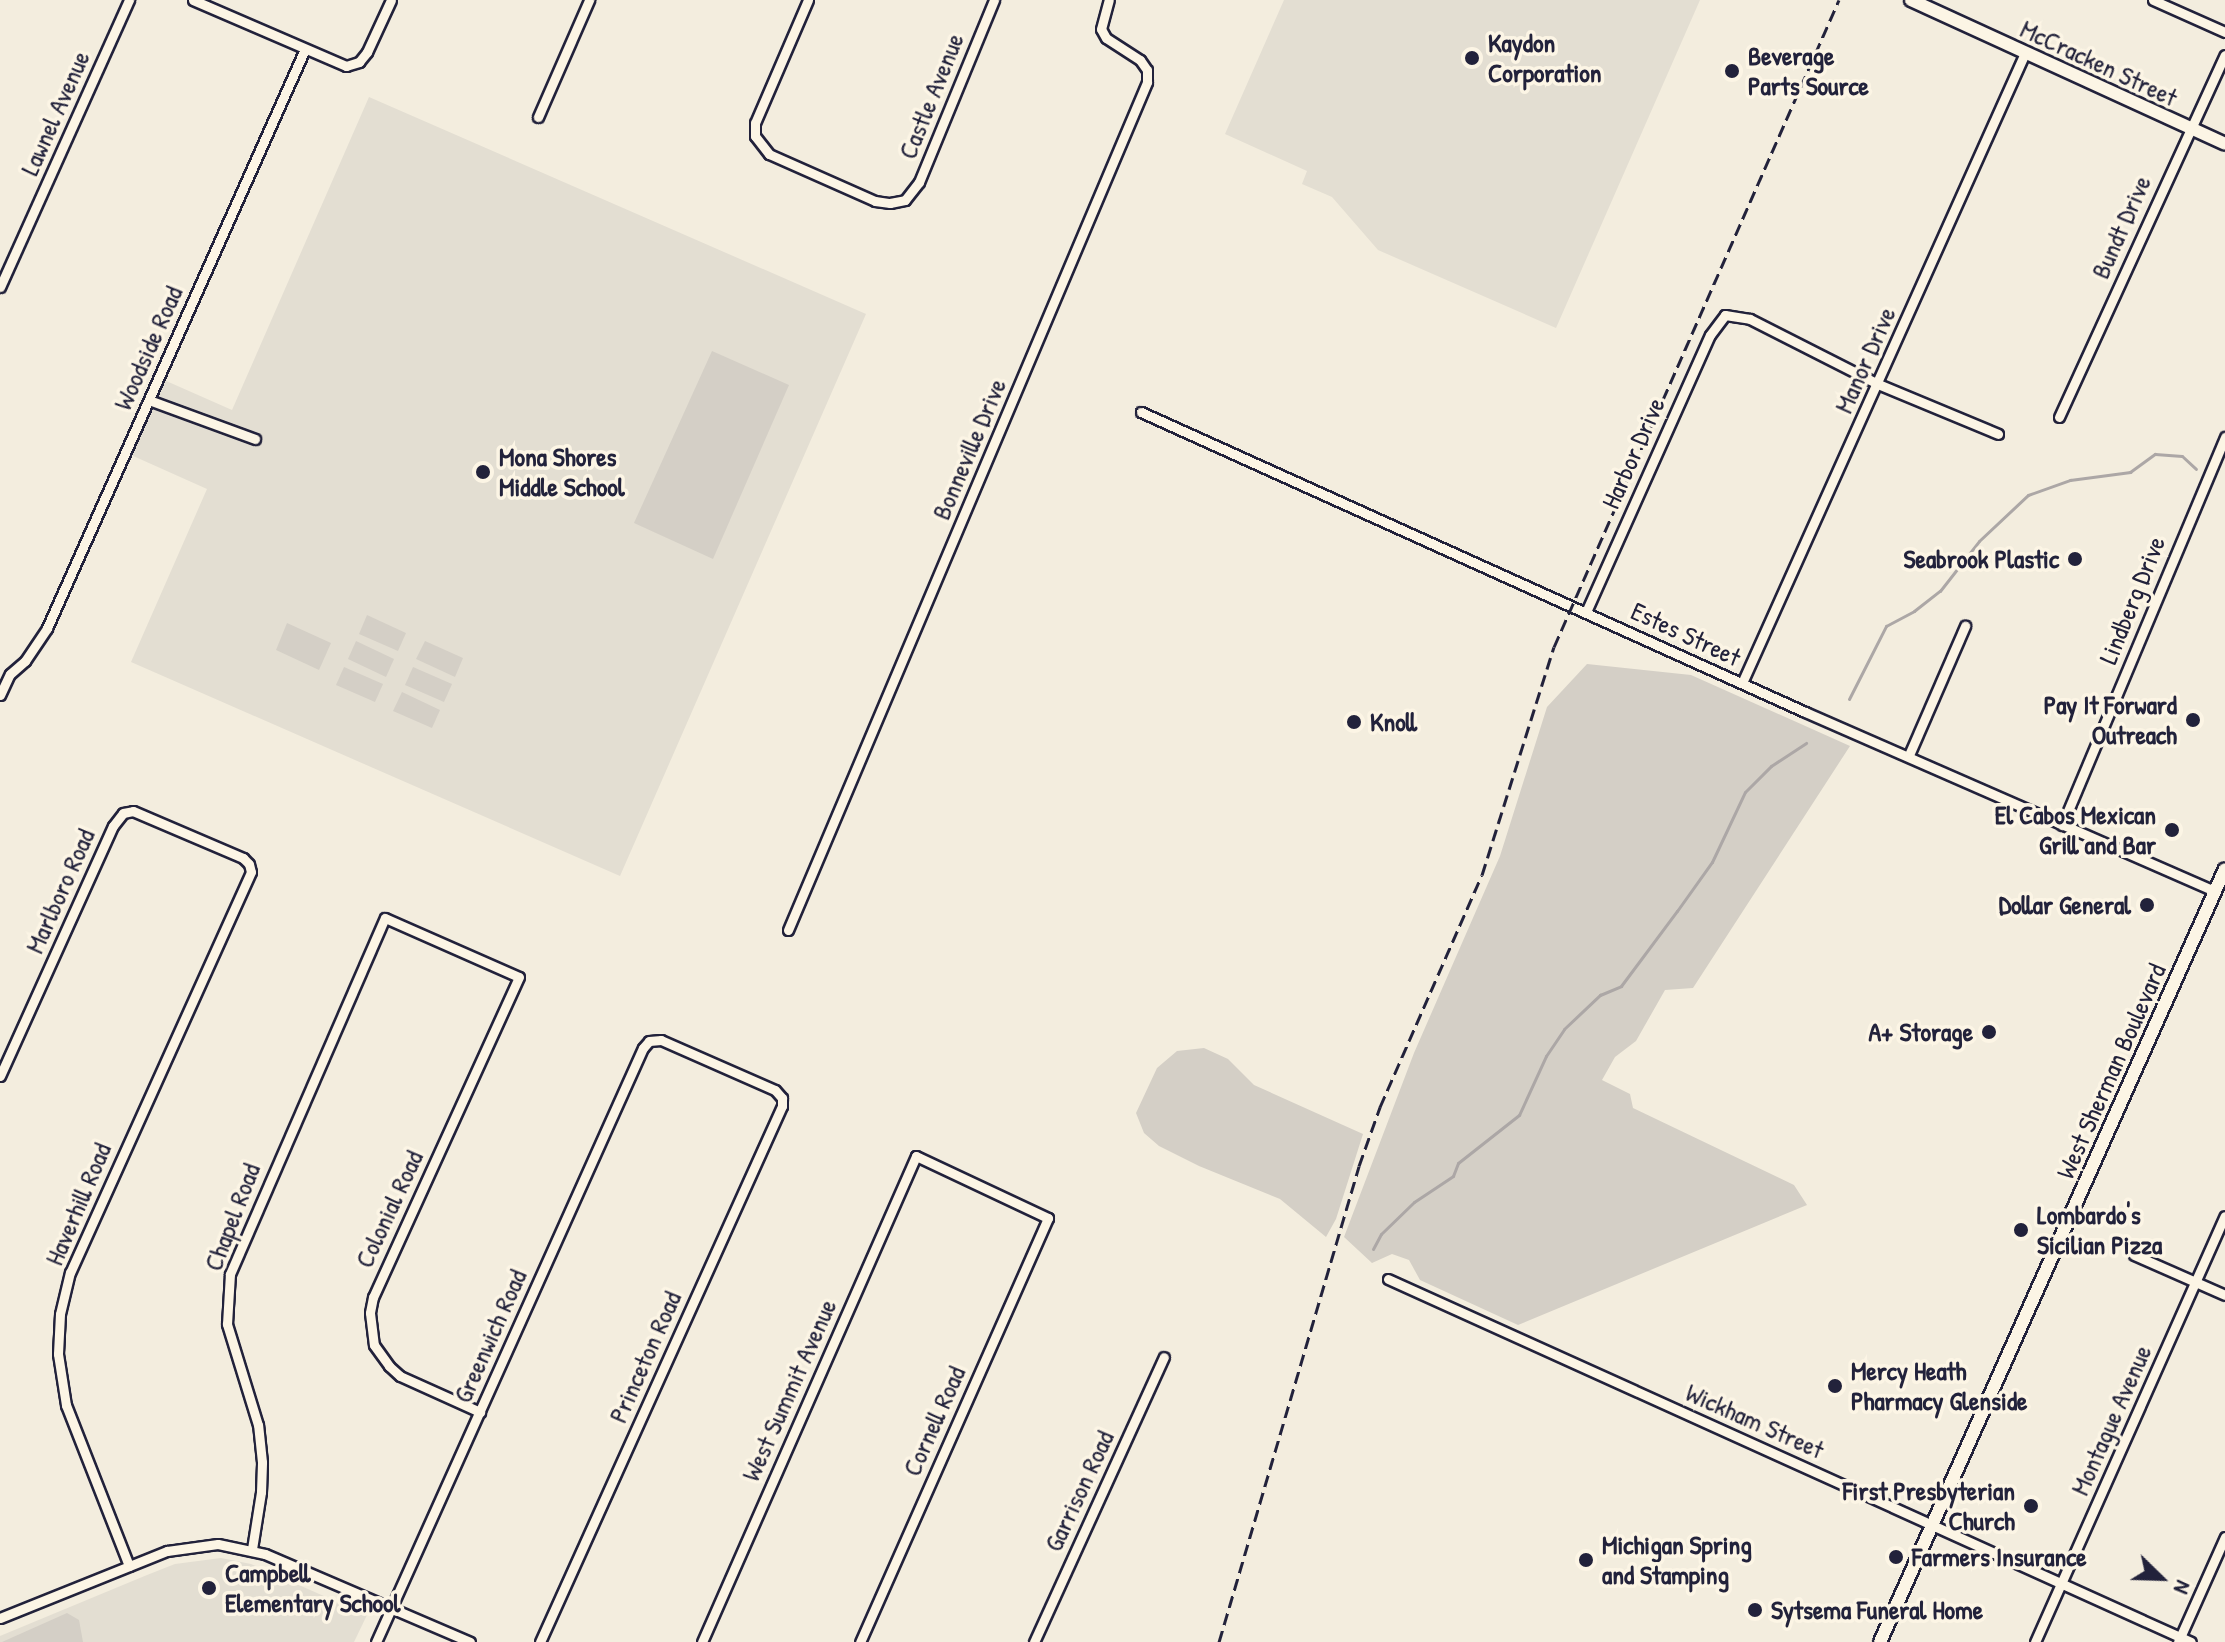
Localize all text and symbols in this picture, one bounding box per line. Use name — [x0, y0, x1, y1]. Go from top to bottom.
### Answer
street label: McCracken Street — [2016, 13, 2182, 113]
place label: Kaydon Corporation — [1488, 27, 1602, 88]
street label: Castle Avenue — [892, 29, 970, 163]
place label: Beverage Parts Source — [1748, 40, 1869, 102]
street label: Lawnel Avenue — [14, 46, 96, 180]
marker: Kaydon Corporation — [1463, 49, 1481, 67]
marker: Beverage Parts Source — [1723, 62, 1741, 80]
street label: Bundt Drive — [2085, 171, 2157, 283]
street label: Woodside Road — [107, 281, 189, 415]
street label: Manor Drive — [1828, 302, 1902, 418]
street label: Bonneville Drive — [925, 374, 1013, 524]
street label: Harbor Drive — [1595, 393, 1671, 513]
place label: Mona Shores Middle School — [499, 441, 625, 502]
marker: Mona Shores Middle School — [474, 463, 492, 481]
street label: Lindberg Drive — [2092, 532, 2172, 668]
place label: Seabrook Plastic — [1904, 543, 2059, 575]
marker: Seabrook Plastic — [2066, 550, 2084, 568]
street label: Estes Street — [1626, 595, 1746, 673]
place label: Pay It Forward Outreach — [2044, 689, 2177, 750]
place label: Knoll — [1370, 706, 1417, 738]
marker: Pay It Forward Outreach — [2184, 711, 2202, 729]
marker: Knoll — [1345, 713, 1363, 731]
place label: El Cabos Mexican Grill and Bar — [1995, 799, 2156, 860]
marker: El Cabos Mexican Grill and Bar — [2163, 821, 2181, 839]
street label: Marlboro Road — [19, 824, 101, 958]
place label: Dollar General — [1999, 889, 2131, 921]
marker: Dollar General — [2138, 896, 2156, 914]
street label: West Sherman Boulevard — [2050, 959, 2172, 1183]
place label: A+ Storage — [1868, 1016, 1973, 1048]
marker: A+ Storage — [1980, 1023, 1998, 1041]
street label: Haverhill Road — [38, 1138, 118, 1270]
street label: Colonial Road — [348, 1146, 430, 1272]
street label: Chapel Road — [197, 1159, 267, 1275]
place label: Lombardo's Sicilian Pizza — [2037, 1199, 2162, 1260]
marker: Lombardo's Sicilian Pizza — [2012, 1221, 2030, 1239]
street label: Greenwich Road — [447, 1265, 533, 1407]
street label: Princeton Road — [602, 1287, 688, 1427]
street label: West Summit Avenue — [735, 1294, 843, 1486]
street label: Montague Avenue — [2064, 1340, 2158, 1500]
place label: Mercy Heath Pharmacy Glenside — [1851, 1355, 2027, 1416]
street label: Cornell Road — [896, 1361, 972, 1481]
street label: Wickham Street — [1681, 1377, 1829, 1465]
marker: Mercy Heath Pharmacy Glenside — [1826, 1377, 1844, 1395]
street label: Garrison Road — [1038, 1426, 1120, 1556]
place label: First Presbyterian Church — [1843, 1475, 2015, 1536]
marker: First Presbyterian Church — [2022, 1497, 2040, 1515]
place label: Michigan Spring and Stamping — [1602, 1529, 1752, 1590]
north arrow — [2121, 1538, 2201, 1618]
place label: Farmers Insurance — [1912, 1541, 2087, 1573]
marker: Farmers Insurance — [1887, 1548, 1905, 1566]
marker: Michigan Spring and Stamping — [1577, 1551, 1595, 1569]
place label: Campbell Elementary School — [225, 1557, 400, 1618]
text: N — [2167, 1576, 2199, 1599]
marker: Campbell Elementary School — [200, 1579, 218, 1597]
place label: Sytsema Funeral Home — [1771, 1594, 1983, 1626]
marker: Sytsema Funeral Home — [1746, 1601, 1764, 1619]

